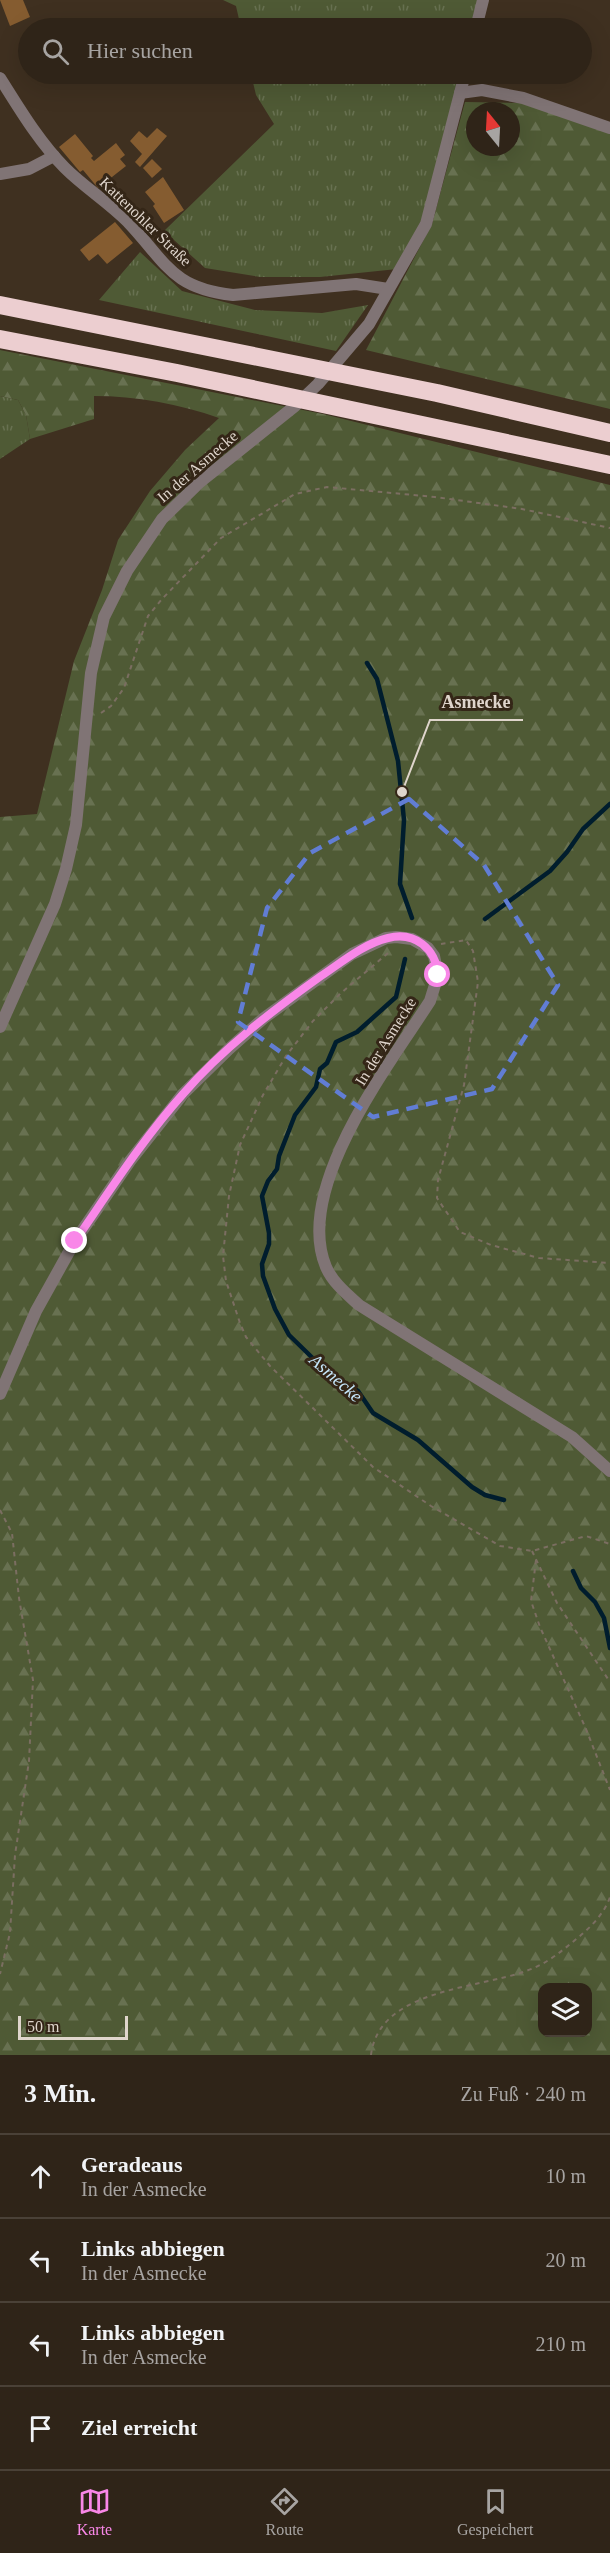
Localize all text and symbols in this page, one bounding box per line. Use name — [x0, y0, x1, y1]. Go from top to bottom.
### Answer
search box — [18, 18, 592, 84]
icon: search — [39, 35, 72, 68]
text: Hier suchen — [87, 38, 193, 63]
north arrow — [466, 102, 520, 156]
street label: Kattenohler Straße — [96, 173, 195, 269]
street label: In der Asmecke — [154, 427, 241, 506]
callout: Asmecke — [430, 684, 523, 720]
text: Asmecke — [442, 692, 510, 712]
route start — [424, 961, 450, 987]
street label: In der Asmecke — [352, 994, 419, 1088]
route end — [61, 1227, 87, 1253]
water label: Asmecke — [305, 1349, 366, 1406]
map controls — [538, 1983, 592, 2037]
button: layers — [538, 1983, 592, 2037]
scale bar — [18, 2013, 128, 2040]
text: 50 m — [27, 2018, 59, 2035]
text: 3 Min. — [24, 2079, 96, 2108]
text: Zu Fuß · 240 m — [460, 2083, 586, 2105]
text: Geradeaus — [81, 2152, 182, 2177]
icon: ahead — [24, 2160, 57, 2193]
text: 10 m — [545, 2165, 586, 2187]
text: In der Asmecke — [81, 2178, 207, 2200]
text: Links abbiegen — [81, 2236, 225, 2261]
icon: left — [24, 2244, 57, 2277]
text: 20 m — [545, 2249, 586, 2271]
text: In der Asmecke — [81, 2262, 207, 2284]
text: Links abbiegen — [81, 2320, 225, 2345]
icon: left — [24, 2328, 57, 2361]
text: 210 m — [535, 2333, 586, 2355]
text: In der Asmecke — [81, 2346, 207, 2368]
icon: arrive — [24, 2412, 57, 2445]
text: Ziel erreicht — [81, 2415, 197, 2440]
tab: Karte — [77, 2485, 112, 2539]
tab: Route — [265, 2485, 304, 2539]
tab: Gespeichert — [457, 2485, 533, 2539]

